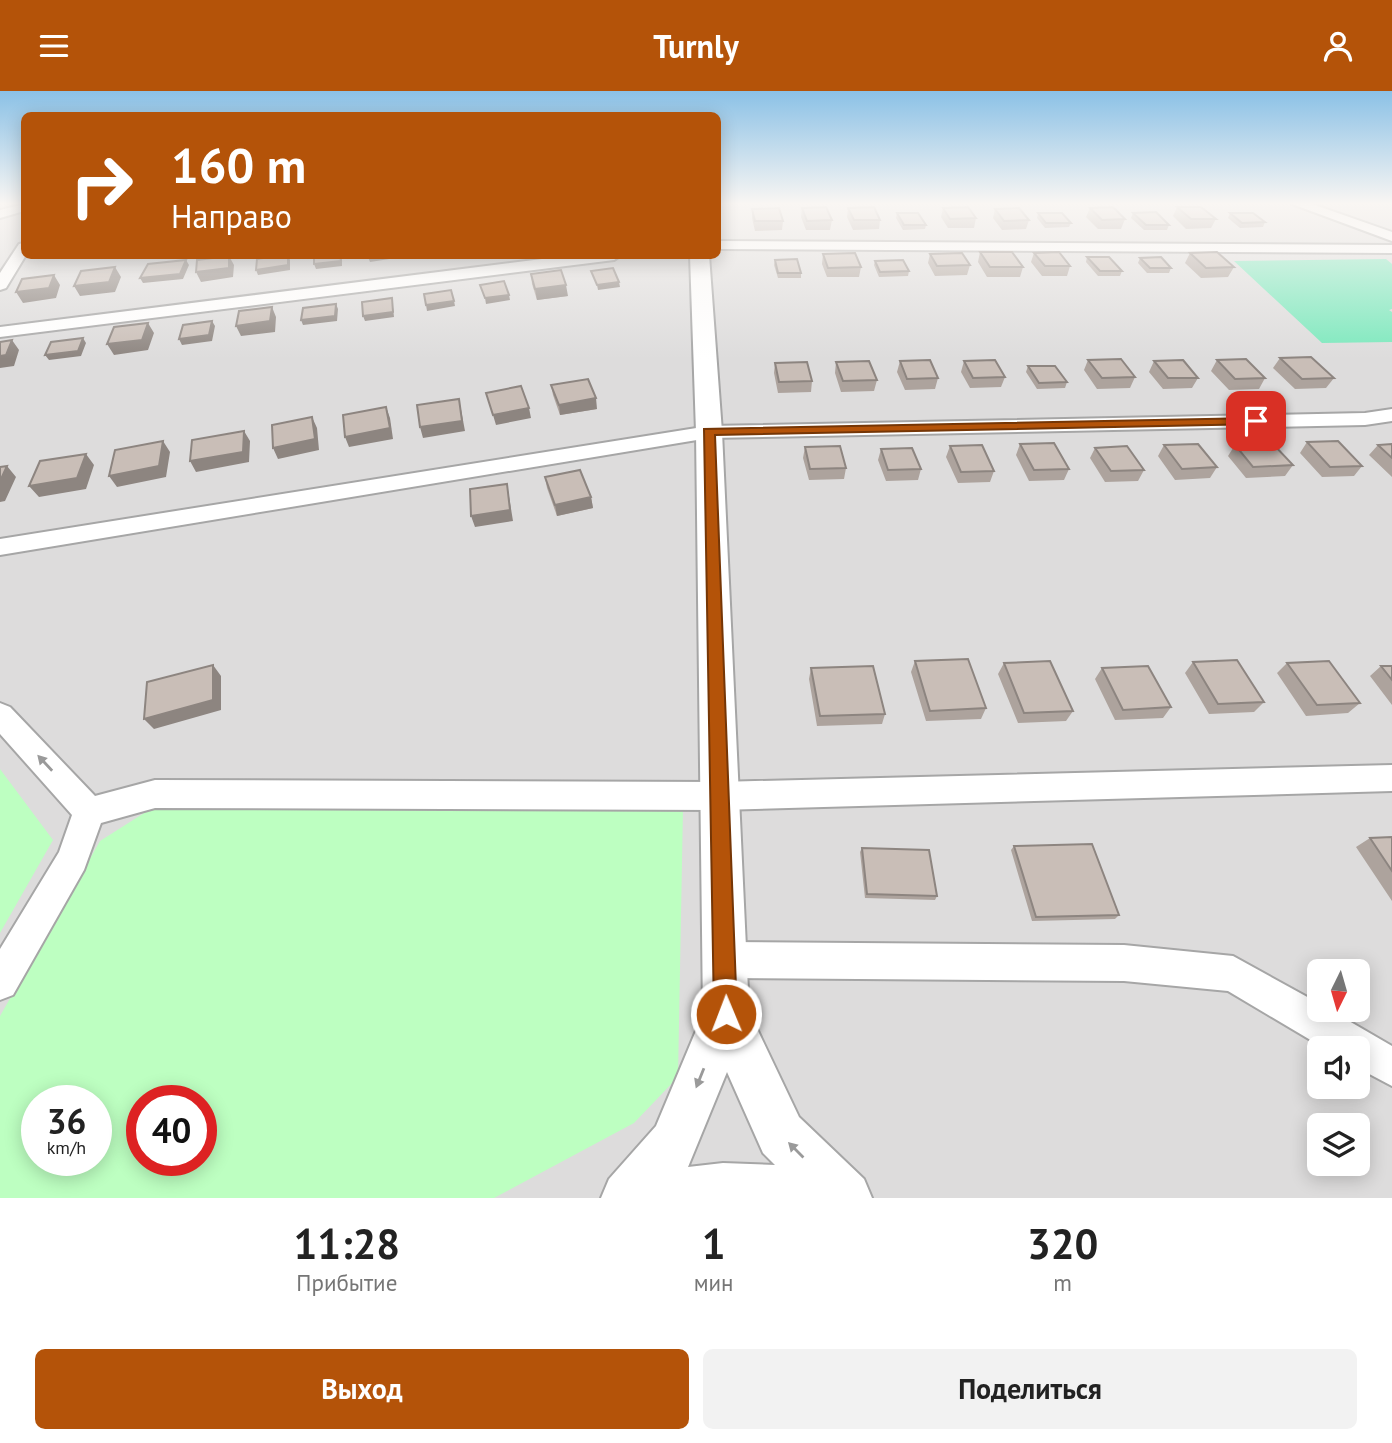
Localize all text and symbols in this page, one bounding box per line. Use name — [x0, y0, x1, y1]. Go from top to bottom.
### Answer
text: Turnly — [653, 25, 739, 67]
icon: menu — [35, 27, 73, 65]
icon: person — [1319, 27, 1357, 65]
text: 160 m — [171, 133, 306, 197]
icon: right — [56, 140, 147, 231]
text: Направо — [171, 195, 292, 237]
pin — [1226, 391, 1286, 451]
icon: arrive — [1237, 402, 1275, 440]
one-way arrow — [37, 755, 53, 772]
north arrow — [1307, 959, 1370, 1022]
map controls — [1307, 959, 1370, 1176]
position arrow — [689, 977, 763, 1051]
button: sound — [1307, 1036, 1370, 1099]
one-way arrow — [695, 1067, 706, 1088]
speed limit sign: 40 — [126, 1085, 217, 1176]
text: 36 — [47, 1098, 86, 1144]
button: layers — [1307, 1113, 1370, 1176]
text: km/h — [47, 1136, 86, 1159]
one-way arrow — [789, 1142, 805, 1159]
text: 11:28 — [294, 1216, 400, 1271]
text: 1 — [702, 1216, 725, 1271]
text: 320 — [1027, 1216, 1098, 1271]
text: Прибытие — [296, 1268, 397, 1297]
text: мин — [694, 1268, 733, 1297]
text: m — [1053, 1268, 1072, 1297]
button: Выход — [35, 1349, 689, 1429]
button: Поделиться — [703, 1349, 1357, 1429]

